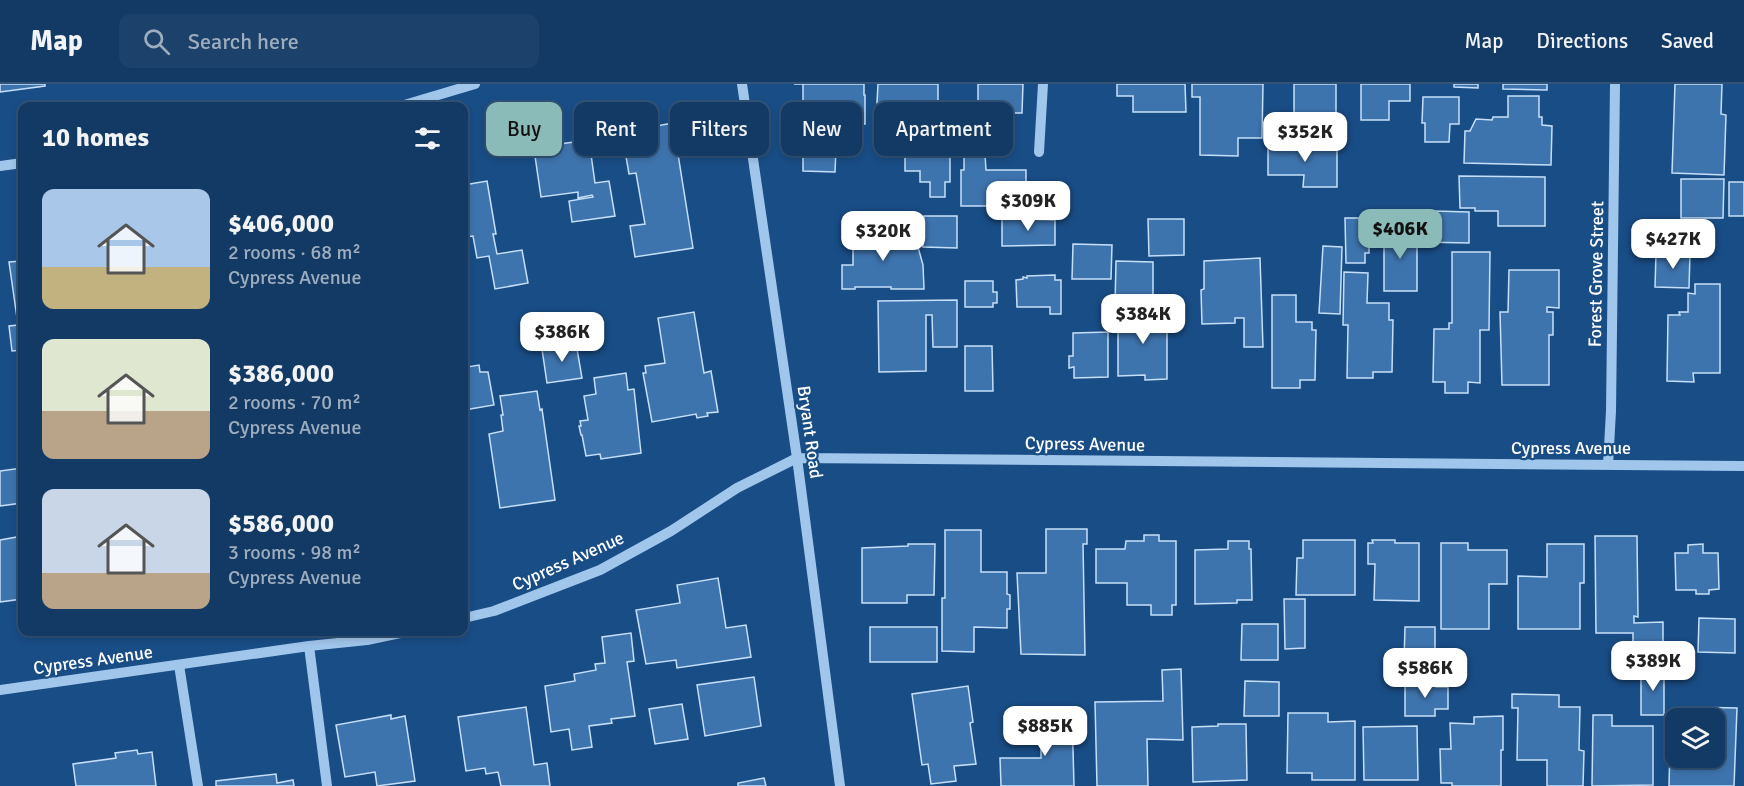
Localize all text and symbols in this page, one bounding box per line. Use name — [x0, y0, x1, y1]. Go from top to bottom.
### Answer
search box — [119, 14, 539, 68]
text: Map — [30, 24, 83, 58]
icon: search — [140, 25, 173, 58]
text: Search here — [188, 28, 299, 55]
text: Map — [1465, 28, 1503, 54]
text: Directions — [1536, 28, 1628, 54]
text: Saved — [1661, 28, 1714, 54]
chip: Buy — [486, 102, 562, 156]
chip: Rent — [574, 102, 658, 156]
chip: Filters — [670, 102, 769, 156]
chip: New — [781, 102, 862, 156]
chip: Apartment — [874, 102, 1013, 156]
pin: $352K — [1263, 112, 1347, 163]
text: $352K — [1277, 119, 1333, 144]
text: 10 homes — [42, 122, 149, 154]
icon: filters — [411, 122, 444, 155]
pin: $309K — [986, 181, 1070, 232]
text: $309K — [1000, 188, 1056, 213]
street label: Forest Grove Street — [1584, 201, 1608, 347]
text: $406,000 — [228, 208, 334, 240]
pin: $406K — [1358, 209, 1442, 260]
pin: $320K — [841, 211, 925, 262]
icon: home — [90, 213, 162, 285]
text: $406K — [1372, 216, 1428, 241]
text: $320K — [855, 218, 911, 243]
pin: $427K — [1631, 219, 1715, 270]
text: $427K — [1645, 226, 1701, 251]
text: 2 rooms · 68 m² — [228, 240, 361, 265]
text: Cypress Avenue — [228, 265, 361, 290]
pin: $384K — [1101, 294, 1185, 345]
text: $384K — [1115, 301, 1171, 326]
pin: $386K — [520, 312, 604, 363]
text: $386K — [534, 319, 590, 344]
text: $386,000 — [228, 358, 334, 390]
icon: home — [90, 363, 162, 435]
street label: Bryant Road — [793, 384, 827, 480]
text: 2 rooms · 70 m² — [228, 390, 361, 415]
text: Cypress Avenue — [228, 415, 361, 440]
street label: Cypress Avenue — [1025, 432, 1145, 456]
street label: Cypress Avenue — [1511, 437, 1631, 459]
text: $586,000 — [228, 508, 334, 540]
icon: home — [90, 513, 162, 585]
street label: Cypress Avenue — [509, 527, 627, 595]
text: 3 rooms · 98 m² — [228, 540, 361, 565]
text: Cypress Avenue — [228, 565, 361, 590]
street label: Cypress Avenue — [32, 641, 154, 679]
pin: $389K — [1611, 641, 1695, 692]
pin: $586K — [1383, 648, 1467, 699]
text: $389K — [1625, 648, 1681, 673]
text: $586K — [1397, 655, 1453, 680]
pin: $885K — [1003, 706, 1087, 757]
map controls — [1665, 708, 1725, 768]
button: layers — [1665, 708, 1725, 768]
text: $885K — [1017, 713, 1073, 738]

